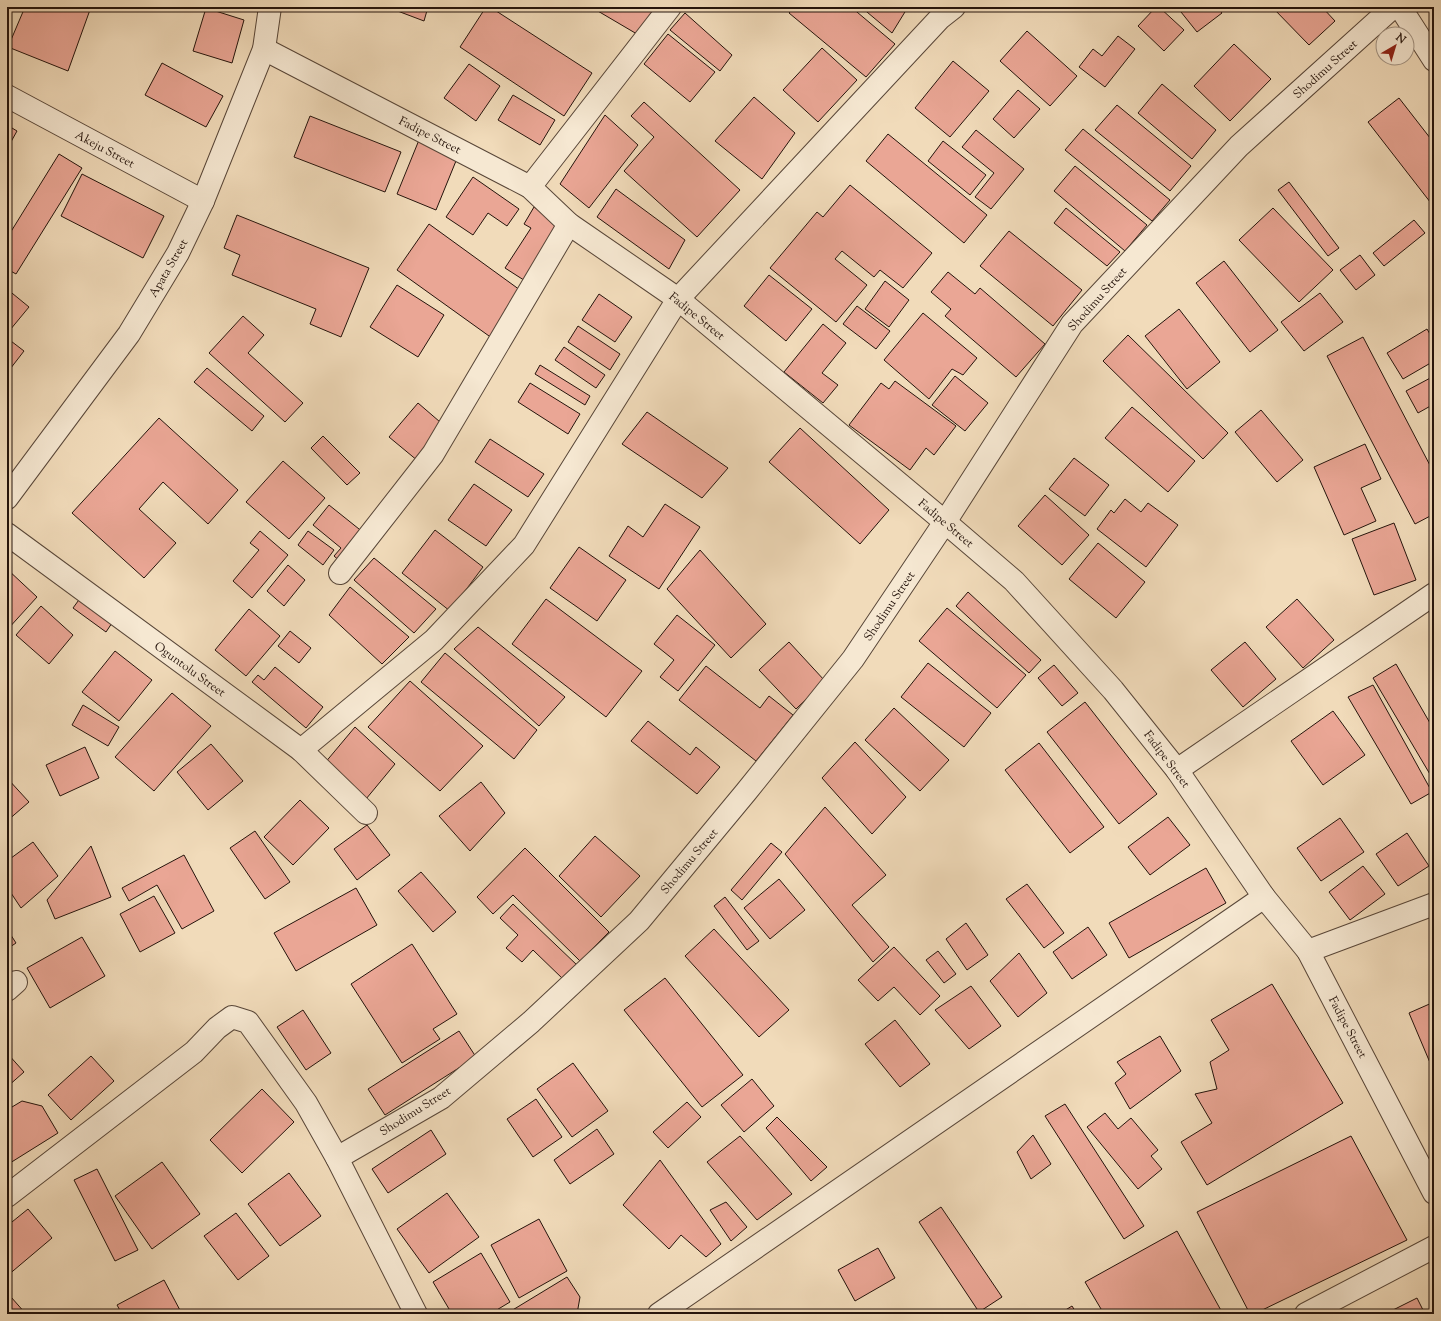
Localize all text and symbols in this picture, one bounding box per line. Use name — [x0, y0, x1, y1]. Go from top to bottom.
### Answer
north arrow — [1375, 26, 1415, 66]
text: N — [1391, 29, 1409, 48]
street label: Shodimu Street — [1290, 36, 1362, 104]
street label: Fadipe Street — [395, 112, 464, 159]
street label: Akeju Street — [71, 127, 138, 173]
street label: Apata Street — [145, 236, 193, 301]
street label: Shodimu Street — [1064, 264, 1132, 336]
street label: Fadipe Street — [664, 288, 728, 345]
street label: Fadipe Street — [914, 495, 977, 552]
street label: Shodimu Street — [860, 568, 920, 645]
street label: Oguntolu Street — [150, 638, 229, 702]
street label: Fadipe Street — [1139, 727, 1194, 792]
street label: Shodimu Street — [657, 825, 723, 898]
street label: Fadipe Street — [1323, 993, 1371, 1062]
street label: Shodimu Street — [376, 1083, 455, 1141]

